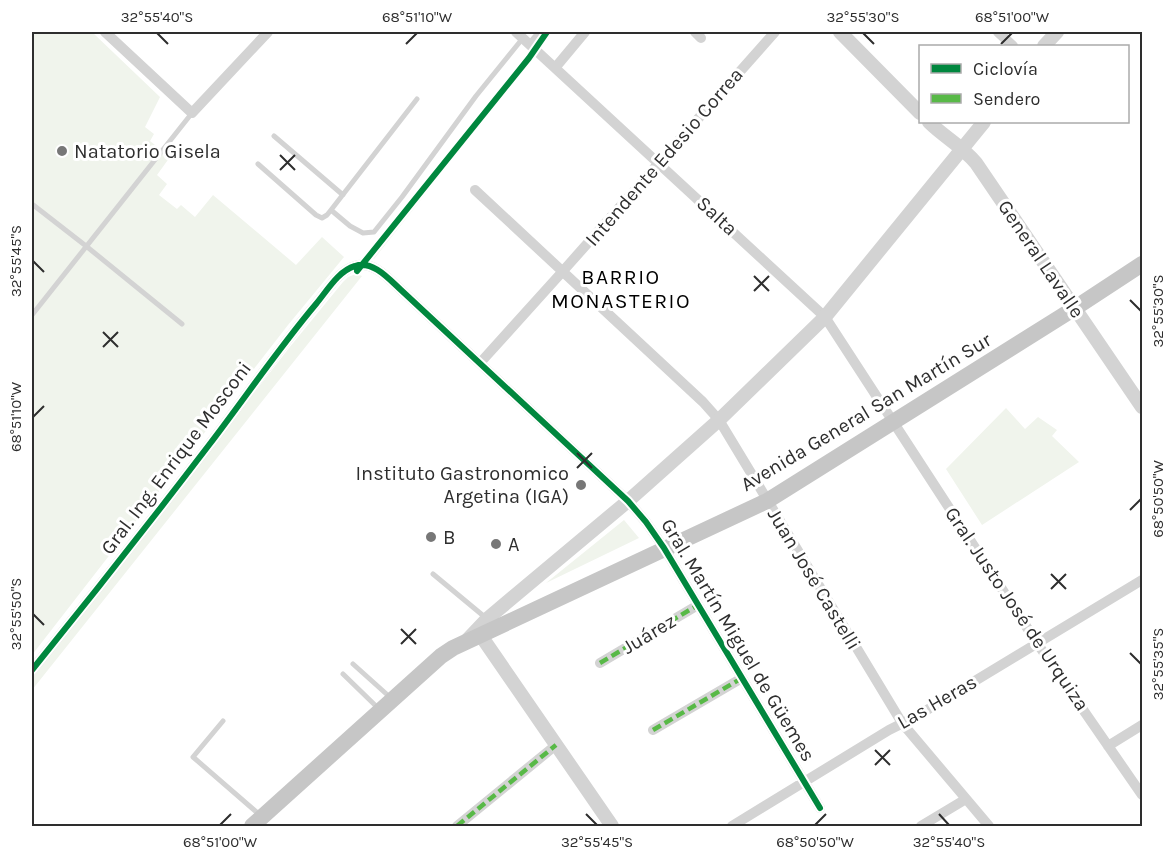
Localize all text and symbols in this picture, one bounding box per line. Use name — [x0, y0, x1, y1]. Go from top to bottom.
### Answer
text: 32°55'40"S — [121, 8, 193, 26]
text: 68°51'10"W — [382, 8, 453, 26]
text: 32°55'30"S — [826, 8, 900, 26]
text: 68°51'00"W — [975, 8, 1050, 26]
legend — [919, 45, 1129, 123]
text: Ciclovía — [973, 58, 1038, 80]
street label: Intendente Edesio Correa — [580, 63, 748, 251]
text: Sendero — [973, 88, 1040, 110]
place label: Natatorio Gisela — [74, 140, 221, 163]
marker: Natatorio Gisela — [55, 144, 69, 158]
street label: Salta — [692, 191, 742, 241]
street label: General Lavalle — [993, 196, 1089, 322]
text: 32°55'45"S — [7, 225, 25, 297]
district label: BARRIO MONASTERIO — [551, 265, 691, 313]
text: 32°55'30"S — [1149, 274, 1167, 348]
street label: Avenida General San Martín Sur — [737, 328, 996, 496]
street label: Gral. Ing. Enrique Mosconi — [96, 357, 256, 559]
text: 68°51'10"W — [7, 381, 25, 452]
text: 68°50'50"W — [1149, 460, 1167, 538]
place label: Instituto Gastronomico Argetina (IGA) — [356, 462, 569, 508]
marker: Instituto Gastronomico Argetina (IGA) — [574, 478, 588, 492]
street label: Gral. Justo José de Urquiza — [940, 503, 1094, 715]
street label: Juan José Castelli — [763, 504, 865, 654]
street label: Gral. Martín Miguel de Güemes — [656, 514, 820, 766]
place label: B — [443, 526, 455, 549]
marker: B — [424, 530, 438, 544]
place label: A — [508, 533, 520, 556]
marker: A — [489, 537, 503, 551]
text: 32°55'50"S — [7, 578, 25, 650]
street label: Juárez — [618, 609, 680, 659]
text: 32°55'35"S — [1149, 628, 1167, 700]
street label: Las Heras — [893, 670, 981, 734]
text: 68°51'00"W — [183, 833, 258, 851]
text: 32°55'45"S — [561, 833, 633, 851]
text: 68°50'50"W — [776, 833, 854, 851]
text: 32°55'40"S — [913, 833, 985, 851]

